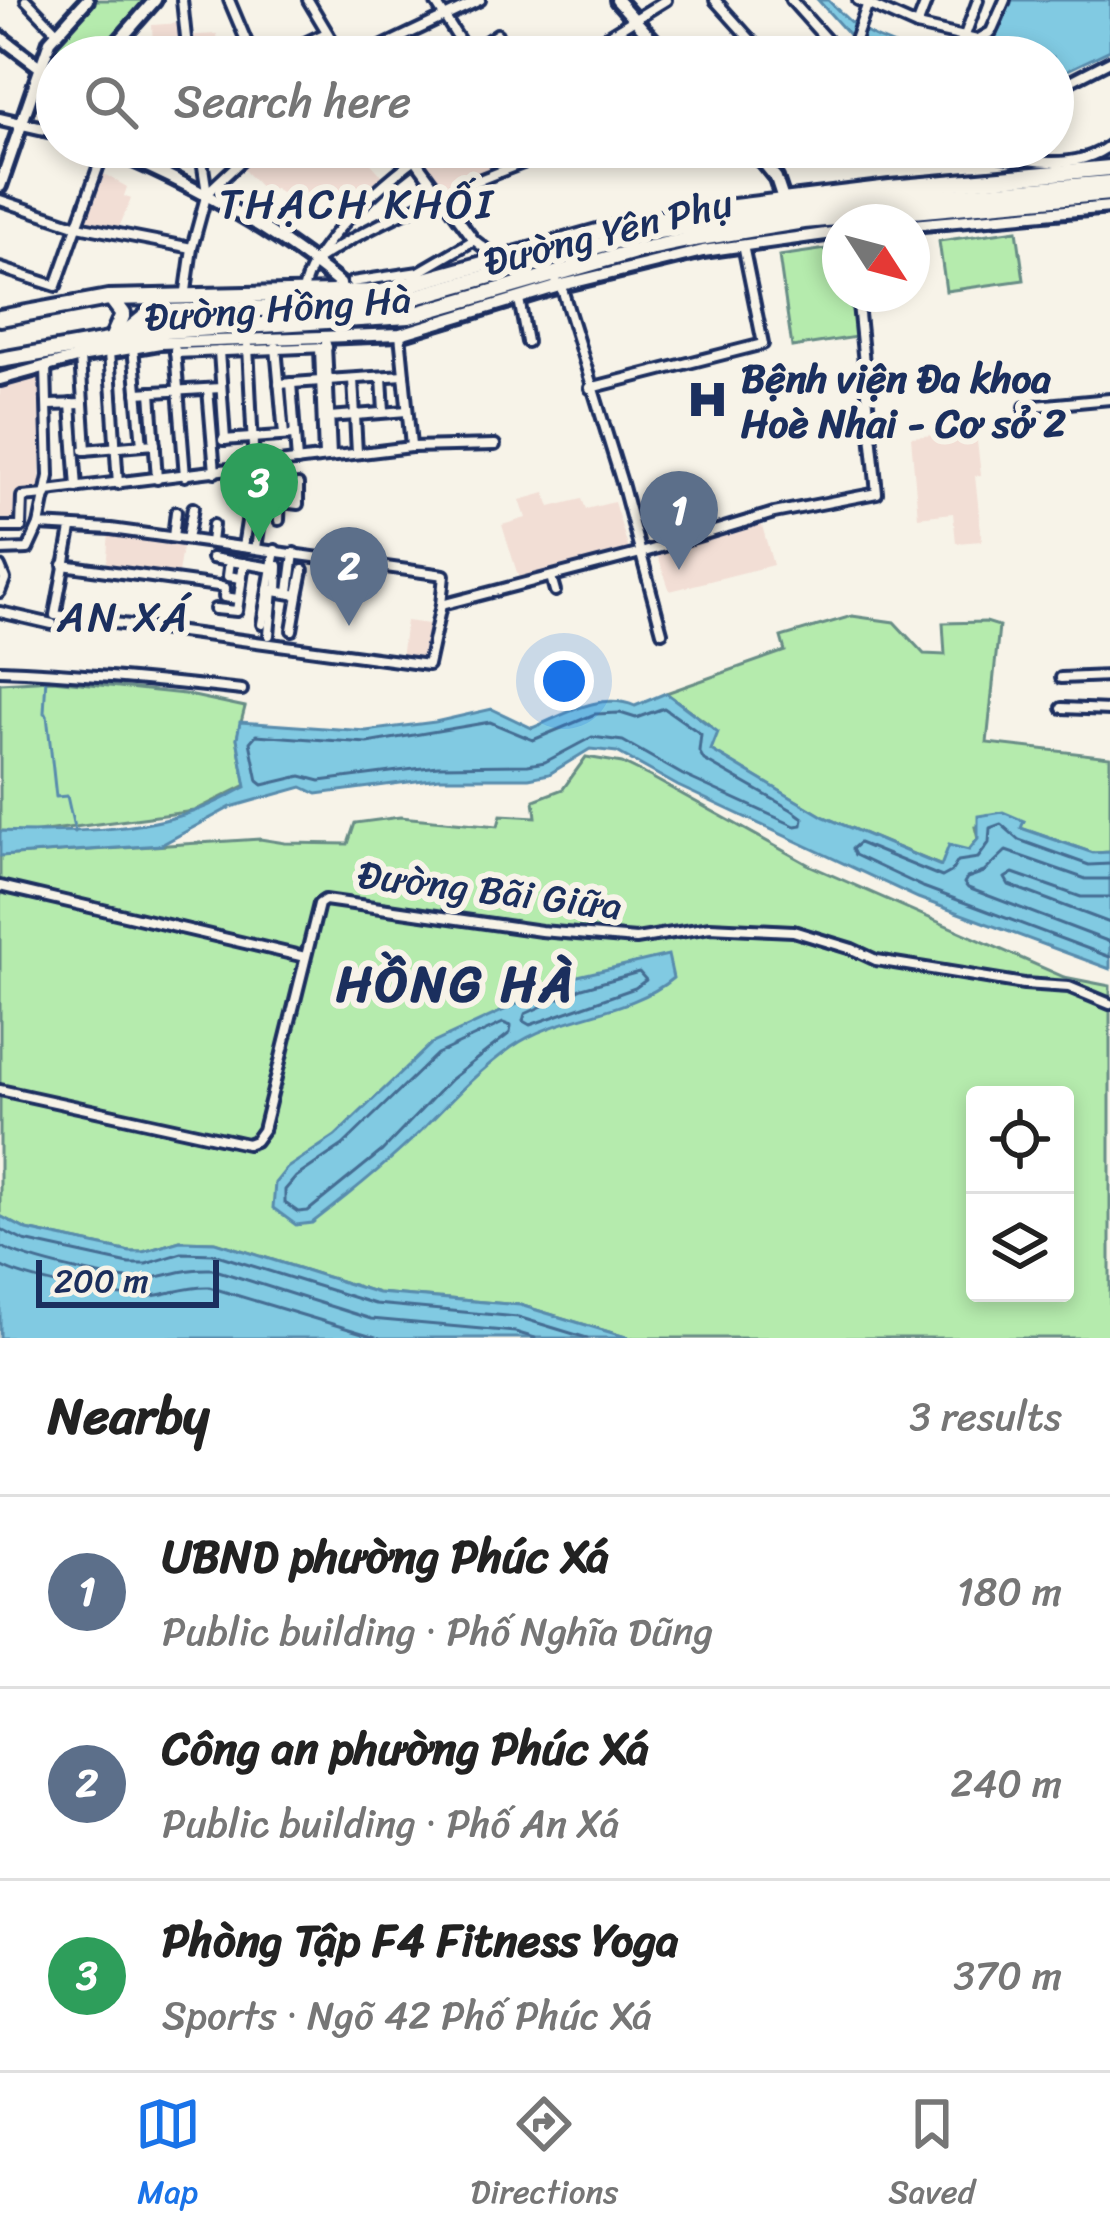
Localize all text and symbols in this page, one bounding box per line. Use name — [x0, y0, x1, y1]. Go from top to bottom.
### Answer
search box — [36, 36, 1074, 168]
text: Search here — [174, 62, 411, 142]
icon: search — [78, 69, 144, 135]
district label: THẠCH KHỐI — [219, 167, 495, 241]
street label: Đường Yên Phụ — [476, 168, 740, 296]
north arrow — [822, 204, 930, 312]
street label: Đường Hồng Hà — [142, 264, 414, 352]
place label: Bệnh viện Đa khoa Hoè Nhai - Cơ sở 2 — [741, 344, 1067, 458]
hospital icon: Bệnh viện Đa khoa Hoè Nhai - Cơ sở 2 — [684, 377, 730, 423]
pin: 3 — [220, 443, 298, 542]
pin: 1 — [640, 471, 718, 570]
pin: 2 — [310, 527, 388, 626]
district label: AN XÁ — [56, 580, 192, 654]
your location — [534, 651, 594, 711]
street label: Đường Bãi Giữa — [354, 840, 626, 940]
district label: HỒNG HÀ — [336, 939, 576, 1029]
map controls — [966, 1086, 1074, 1302]
button: locate — [966, 1086, 1074, 1194]
button: layers — [966, 1194, 1074, 1302]
text: 200 m — [54, 1252, 149, 1310]
scale bar — [36, 1254, 219, 1307]
text: Nearby — [48, 1371, 209, 1461]
text: 3 results — [909, 1382, 1062, 1451]
text: UBND phường Phúc Xá — [162, 1517, 609, 1597]
text: 1 — [79, 1557, 95, 1626]
text: 180 m — [957, 1557, 1062, 1626]
text: Public building · Phố Nghĩa Dũng — [162, 1597, 713, 1666]
text: Công an phường Phúc Xá — [162, 1709, 649, 1789]
text: 2 — [76, 1749, 98, 1818]
text: 240 m — [950, 1749, 1062, 1818]
text: Public building · Phố An Xá — [162, 1789, 619, 1858]
text: Phòng Tập F4 Fitness Yoga — [162, 1901, 679, 1981]
text: 3 — [76, 1941, 98, 2010]
text: 370 m — [954, 1941, 1062, 2010]
text: Sports · Ngõ 42 Phố Phúc Xá — [162, 1981, 652, 2050]
tab: Map — [135, 2091, 201, 2221]
tab: Directions — [471, 2091, 618, 2221]
tab: Saved — [888, 2091, 975, 2221]

